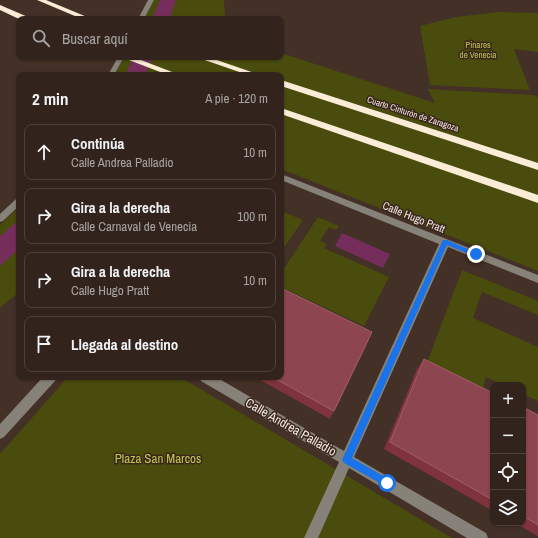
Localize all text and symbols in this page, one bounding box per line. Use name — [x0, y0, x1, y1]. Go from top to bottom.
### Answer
search box — [16, 16, 284, 60]
icon: search — [30, 27, 52, 49]
text: Buscar aquí — [62, 28, 128, 49]
park label: Pinares de Venecia — [460, 39, 496, 61]
text: 2 min — [32, 87, 68, 110]
text: A pie · 120 m — [205, 90, 268, 107]
street label: Cuarto Cinturón de Zaragoza — [365, 93, 461, 135]
text: Continúa — [71, 133, 124, 154]
icon: ahead — [33, 141, 55, 163]
text: 10 m — [243, 144, 267, 161]
text: Calle Andrea Palladio — [71, 154, 174, 171]
text: Gira a la derecha — [71, 197, 170, 218]
street label: Calle Hugo Pratt — [381, 198, 448, 236]
icon: right — [33, 205, 55, 227]
text: 100 m — [237, 208, 267, 225]
text: Calle Carnaval de Venecia — [71, 218, 197, 235]
route end — [467, 245, 485, 263]
text: Gira a la derecha — [71, 261, 170, 282]
icon: right — [33, 269, 55, 291]
text: 10 m — [243, 272, 267, 289]
text: Calle Hugo Pratt — [71, 282, 149, 299]
icon: arrive — [33, 333, 55, 355]
text: Llegada al destino — [71, 334, 178, 355]
map controls — [490, 382, 526, 526]
button: + — [490, 382, 526, 418]
street label: Calle Andrea Palladio — [242, 394, 340, 460]
button: − — [490, 418, 526, 454]
park label: Plaza San Marcos — [115, 450, 201, 467]
button: locate — [490, 454, 526, 490]
route start — [378, 474, 396, 492]
button: layers — [490, 490, 526, 526]

